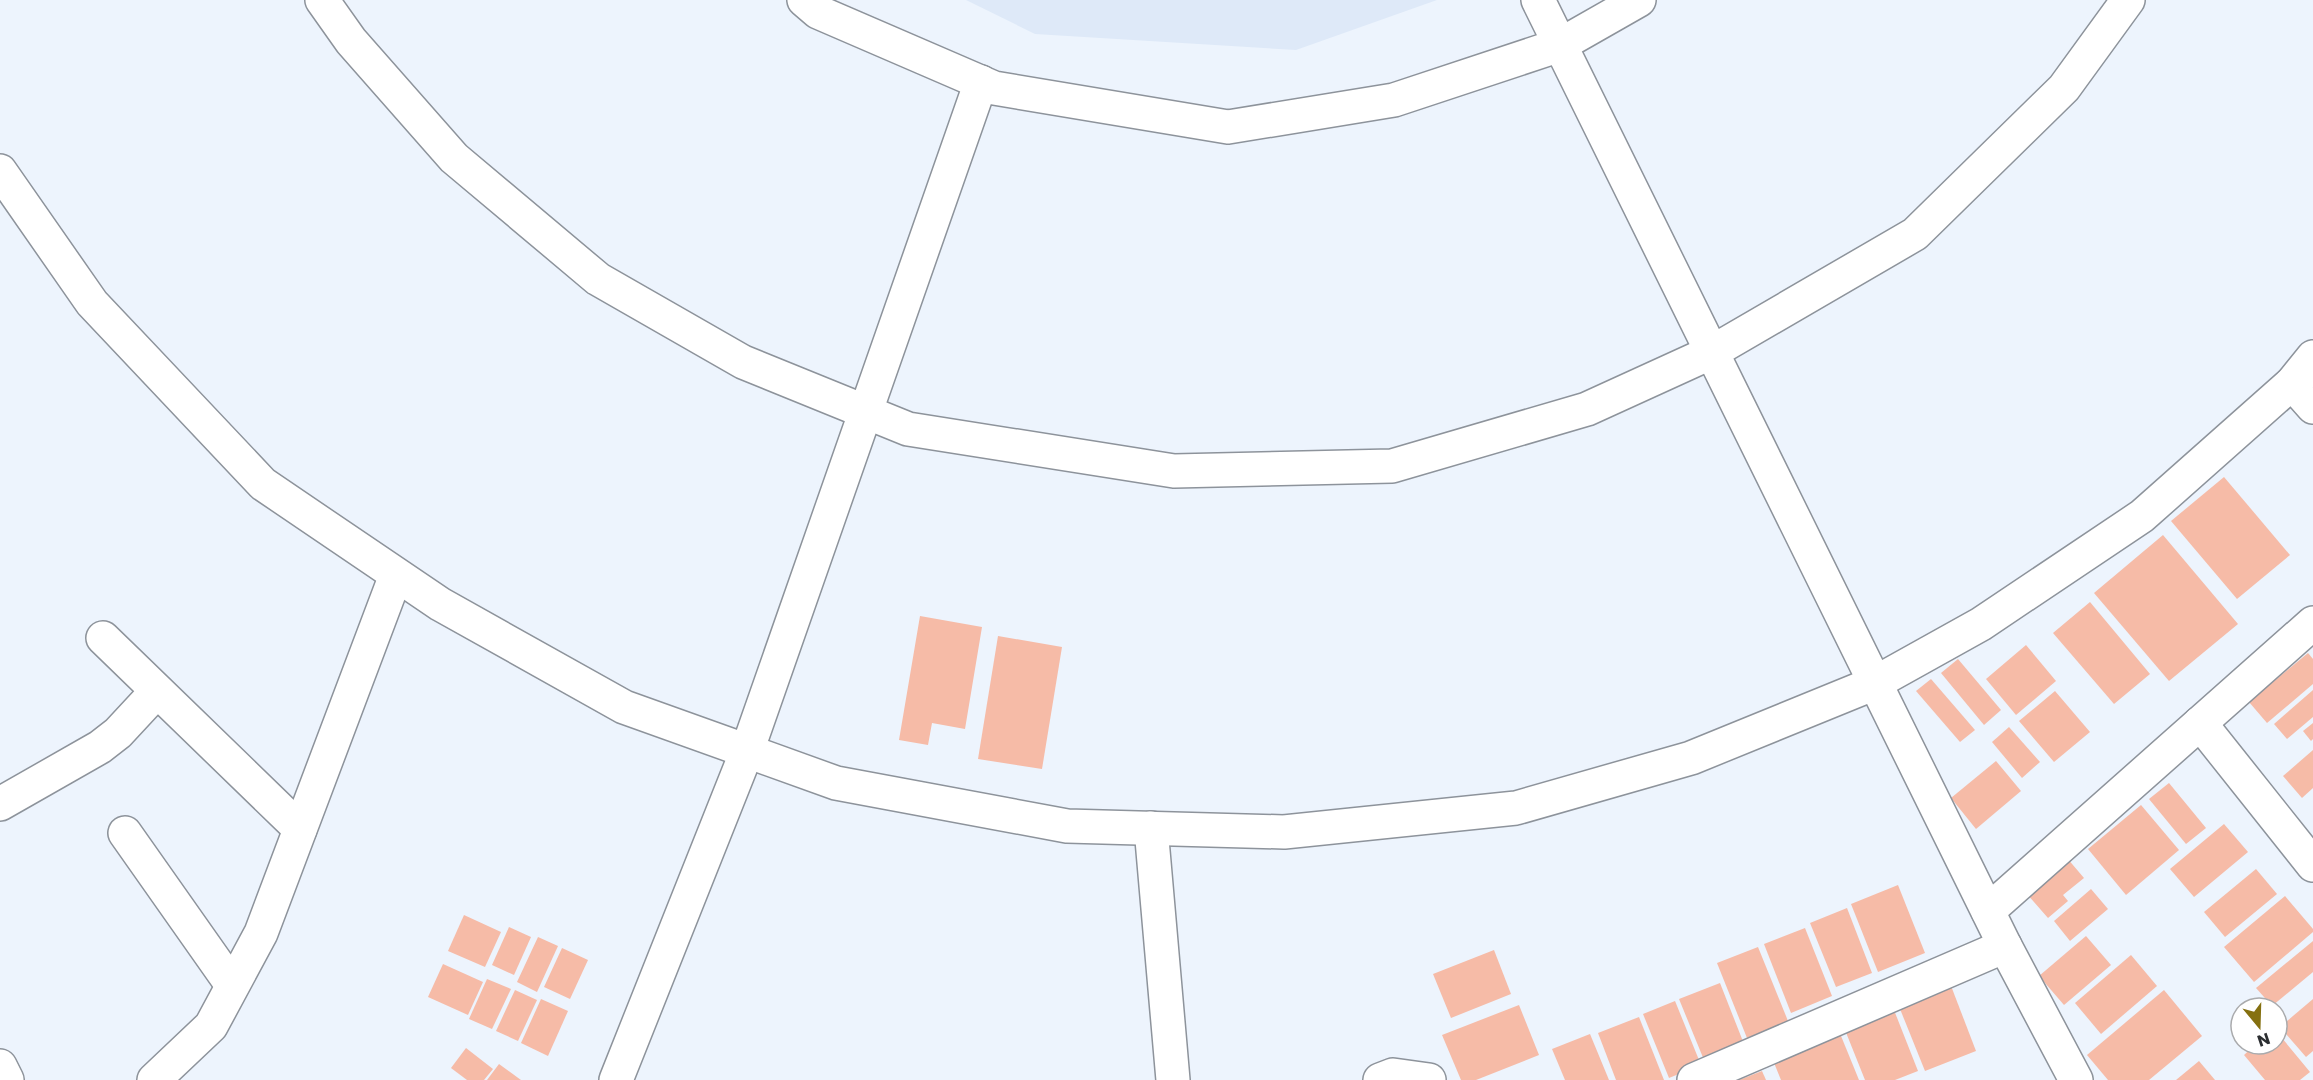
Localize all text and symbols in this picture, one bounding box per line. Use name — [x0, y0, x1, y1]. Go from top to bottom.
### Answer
north arrow — [2229, 996, 2289, 1056]
text: N — [2254, 1027, 2273, 1053]

